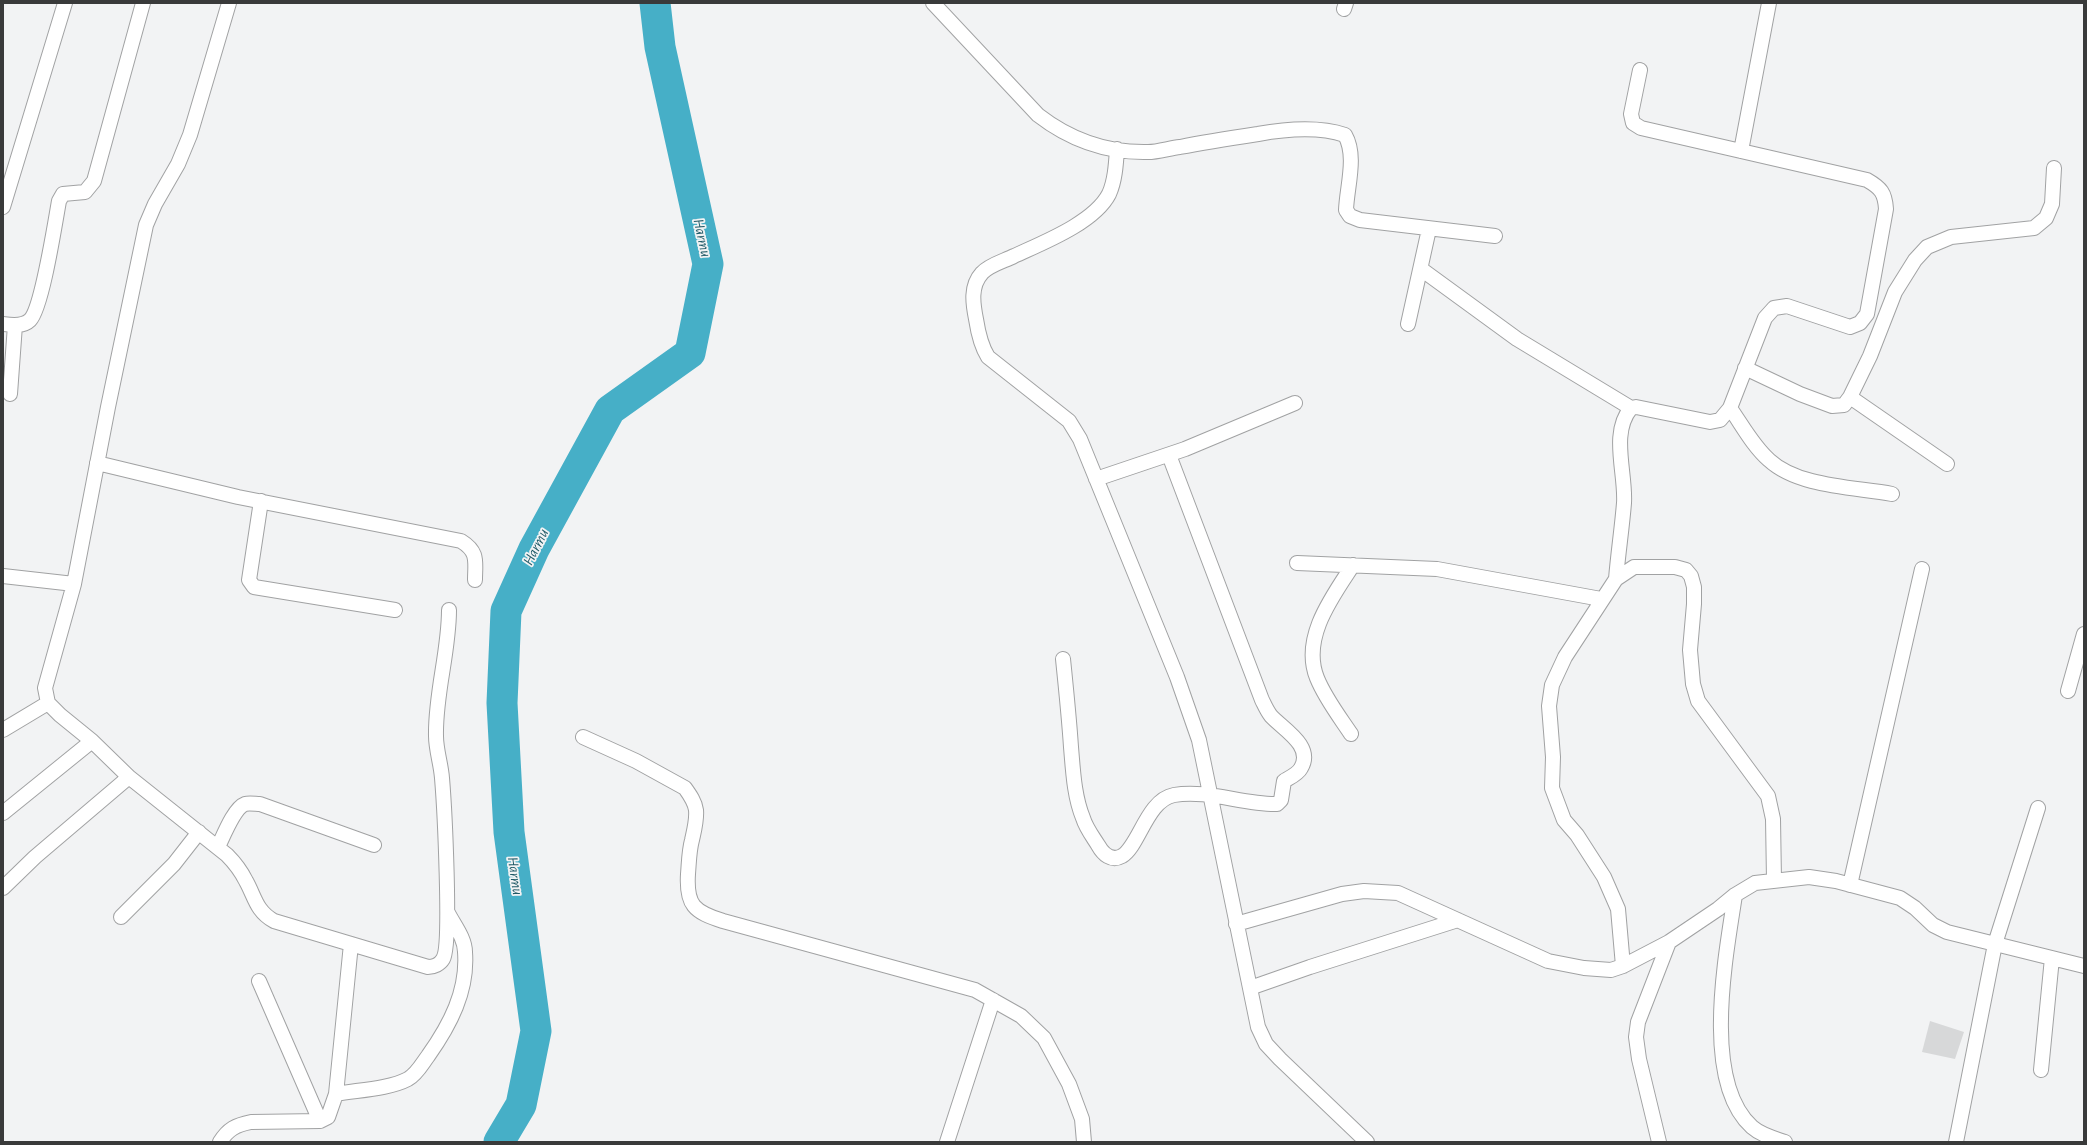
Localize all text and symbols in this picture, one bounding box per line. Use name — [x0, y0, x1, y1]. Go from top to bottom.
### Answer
water label: Harmu — [689, 217, 715, 259]
water label: Harmu — [519, 526, 553, 568]
water label: Harmu — [503, 856, 527, 896]

